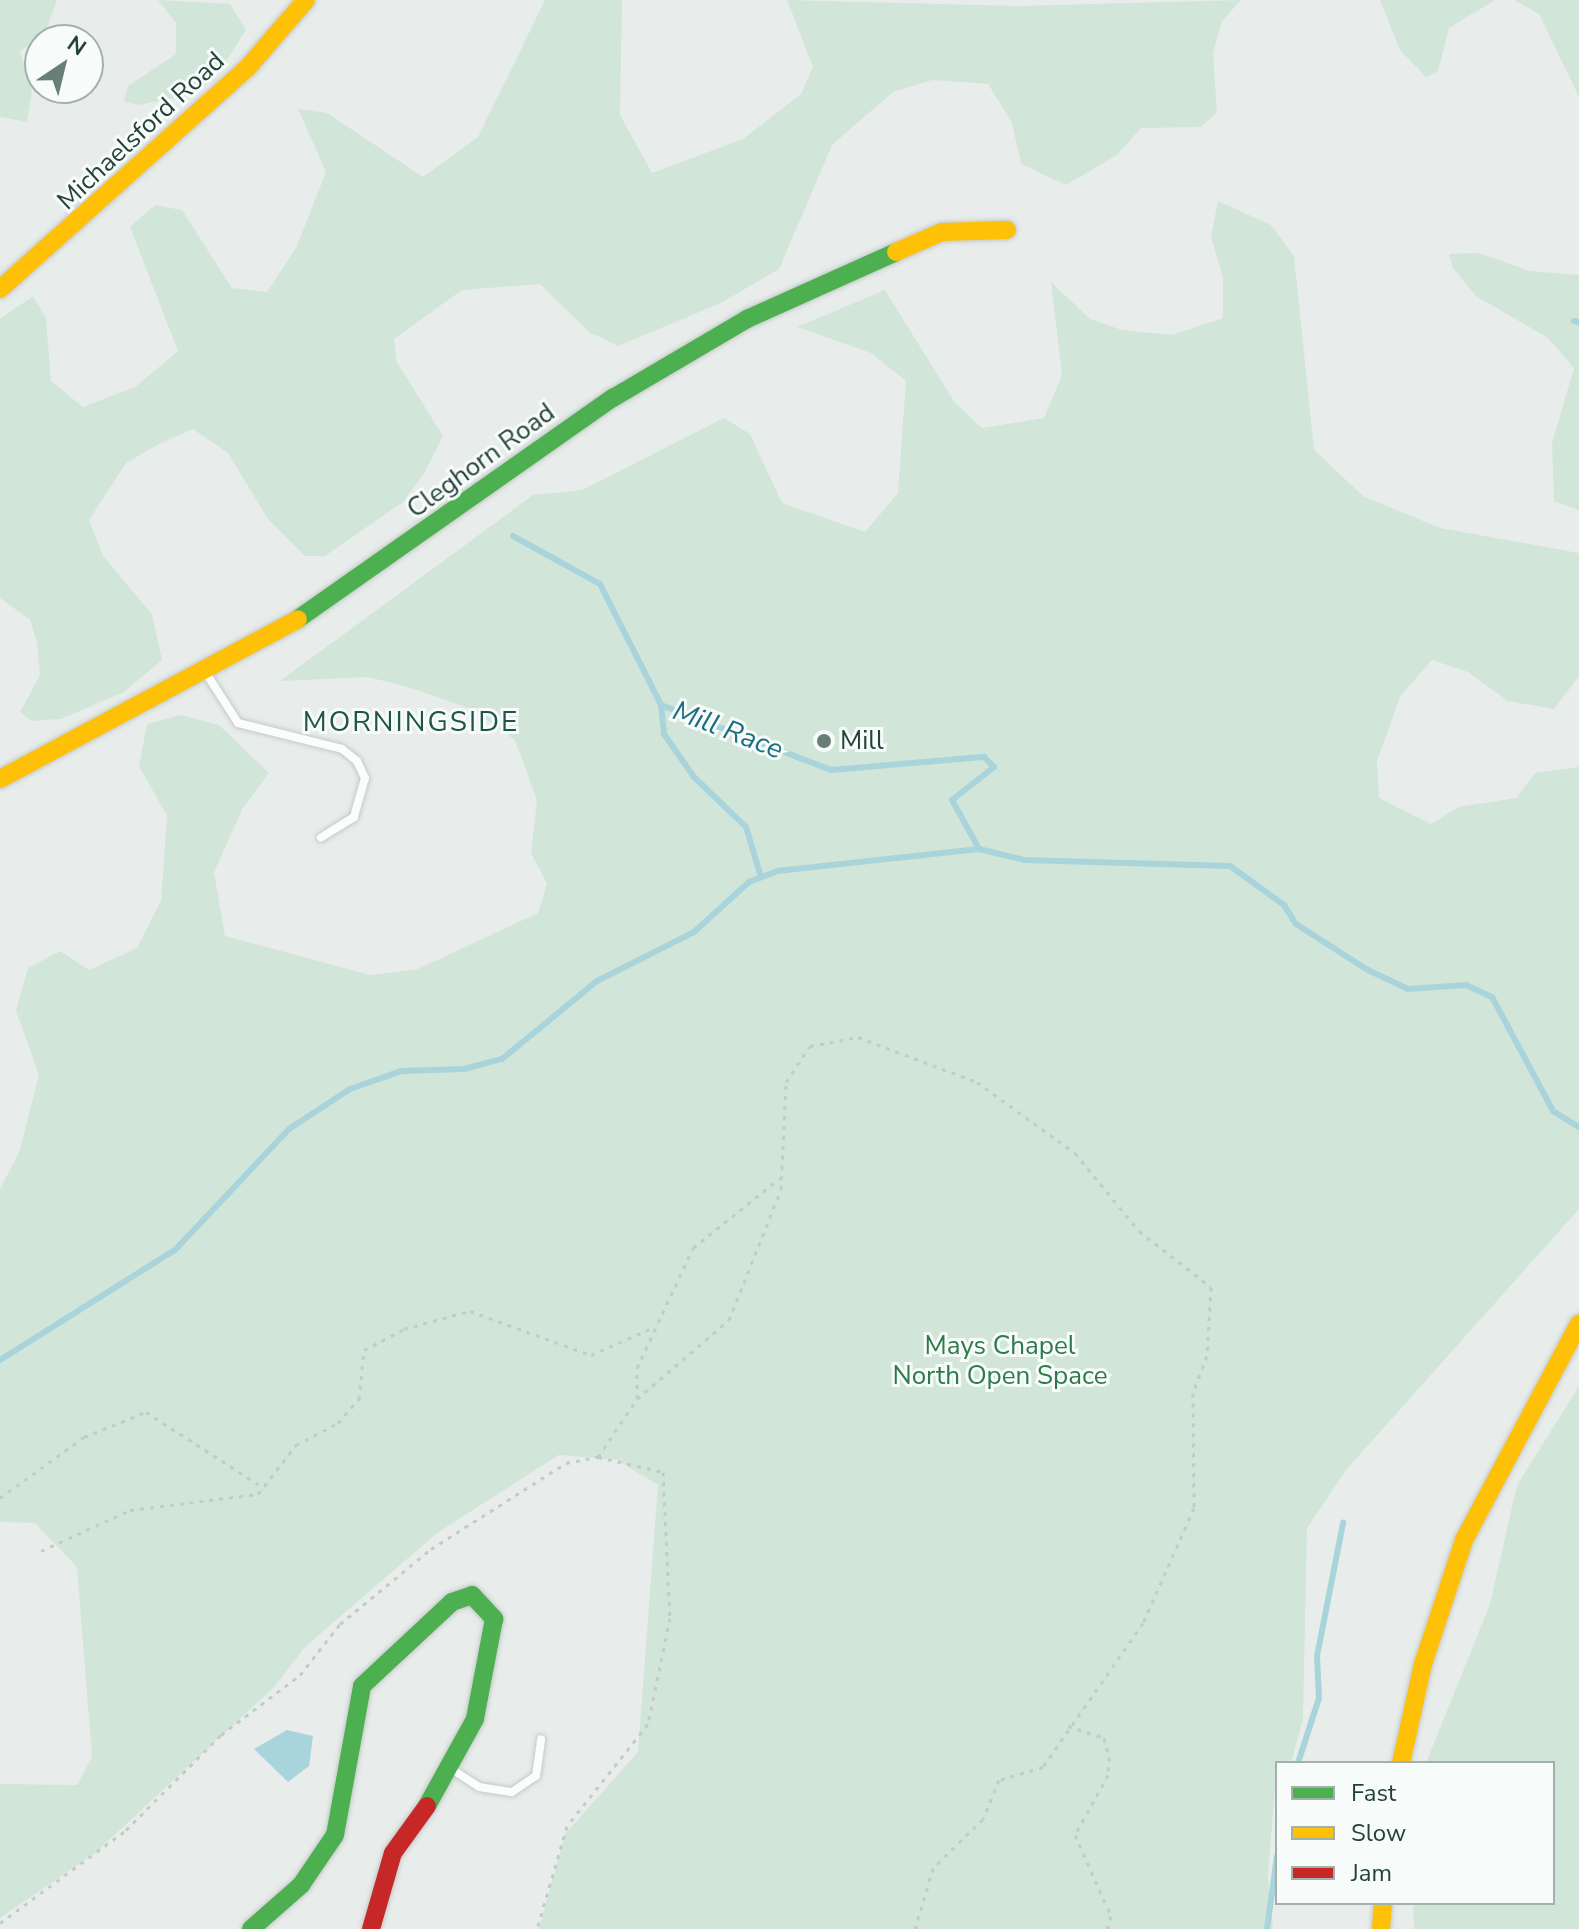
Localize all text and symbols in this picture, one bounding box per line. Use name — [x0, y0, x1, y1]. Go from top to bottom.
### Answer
north arrow — [24, 24, 104, 104]
text: N — [61, 29, 92, 63]
street label: Michaelsford Road — [51, 46, 231, 216]
street label: Cleghorn Road — [401, 397, 561, 525]
water label: Mill Race — [668, 694, 788, 766]
district label: MORNINGSIDE — [303, 705, 519, 739]
place label: Mill — [840, 725, 884, 757]
marker: Mill — [815, 732, 833, 750]
park label: Mays Chapel North Open Space — [892, 1330, 1108, 1392]
legend — [1275, 1761, 1555, 1905]
text: Fast — [1351, 1777, 1396, 1809]
text: Slow — [1351, 1817, 1406, 1849]
text: Jam — [1351, 1857, 1392, 1889]

